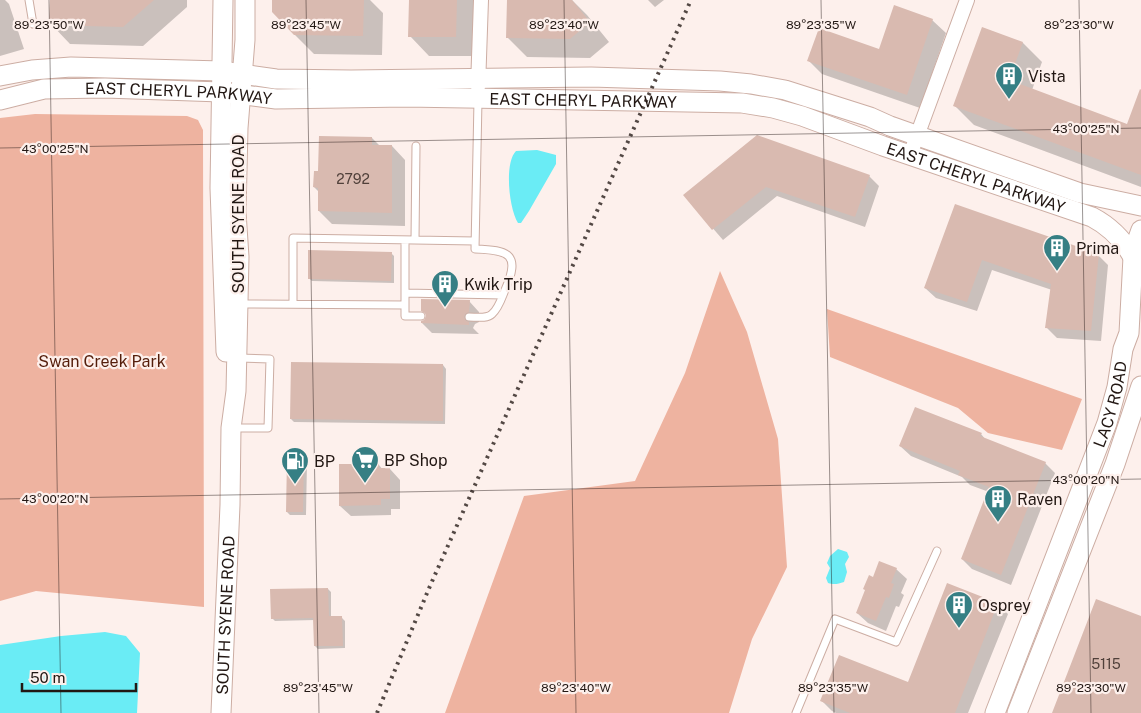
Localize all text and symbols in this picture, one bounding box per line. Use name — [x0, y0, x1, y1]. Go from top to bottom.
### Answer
text: 89°23'50"W — [14, 18, 85, 32]
text: 89°23'45"W — [271, 18, 342, 32]
text: 89°23'40"W — [529, 18, 599, 32]
text: 89°23'35"W — [786, 18, 857, 32]
text: 89°23'30"W — [1044, 18, 1114, 32]
building icon: Vista — [994, 61, 1024, 100]
place label: Vista — [1028, 67, 1066, 86]
street label: EAST CHERYL PARKWAY — [85, 78, 273, 108]
street label: EAST CHERYL PARKWAY — [489, 89, 677, 111]
text: 43°00'25"N — [1052, 122, 1120, 136]
street label: SOUTH SYENE ROAD — [229, 134, 248, 294]
street label: EAST CHERYL PARKWAY — [884, 138, 1068, 217]
text: 43°00'25"N — [21, 142, 89, 156]
house number: 2792 — [336, 171, 370, 187]
building icon: Prima — [1042, 233, 1072, 272]
place label: Prima — [1076, 239, 1119, 258]
building icon: Kwik Trip — [430, 269, 460, 308]
place label: Kwik Trip — [464, 275, 533, 294]
park label: Swan Creek Park — [38, 352, 166, 371]
street label: LACY ROAD — [1089, 360, 1130, 450]
supermarket icon: BP Shop — [350, 445, 380, 484]
fuel station icon: BP — [280, 446, 310, 485]
place label: BP Shop — [384, 451, 447, 470]
place label: BP — [314, 452, 335, 471]
text: 43°00'20"N — [1053, 473, 1119, 487]
building icon: Raven — [983, 484, 1013, 523]
place label: Raven — [1017, 490, 1062, 509]
text: 43°00'20"N — [22, 492, 88, 506]
street label: SOUTH SYENE ROAD — [212, 535, 238, 695]
building icon: Osprey — [944, 590, 974, 629]
place label: Osprey — [978, 596, 1031, 615]
house number: 5115 — [1091, 656, 1121, 672]
scale bar — [22, 660, 136, 692]
text: 50 m — [30, 669, 65, 686]
text: 89°23'45"W — [283, 681, 354, 695]
text: 89°23'40"W — [541, 681, 611, 695]
text: 89°23'35"W — [798, 681, 869, 695]
text: 89°23'30"W — [1056, 681, 1126, 695]

